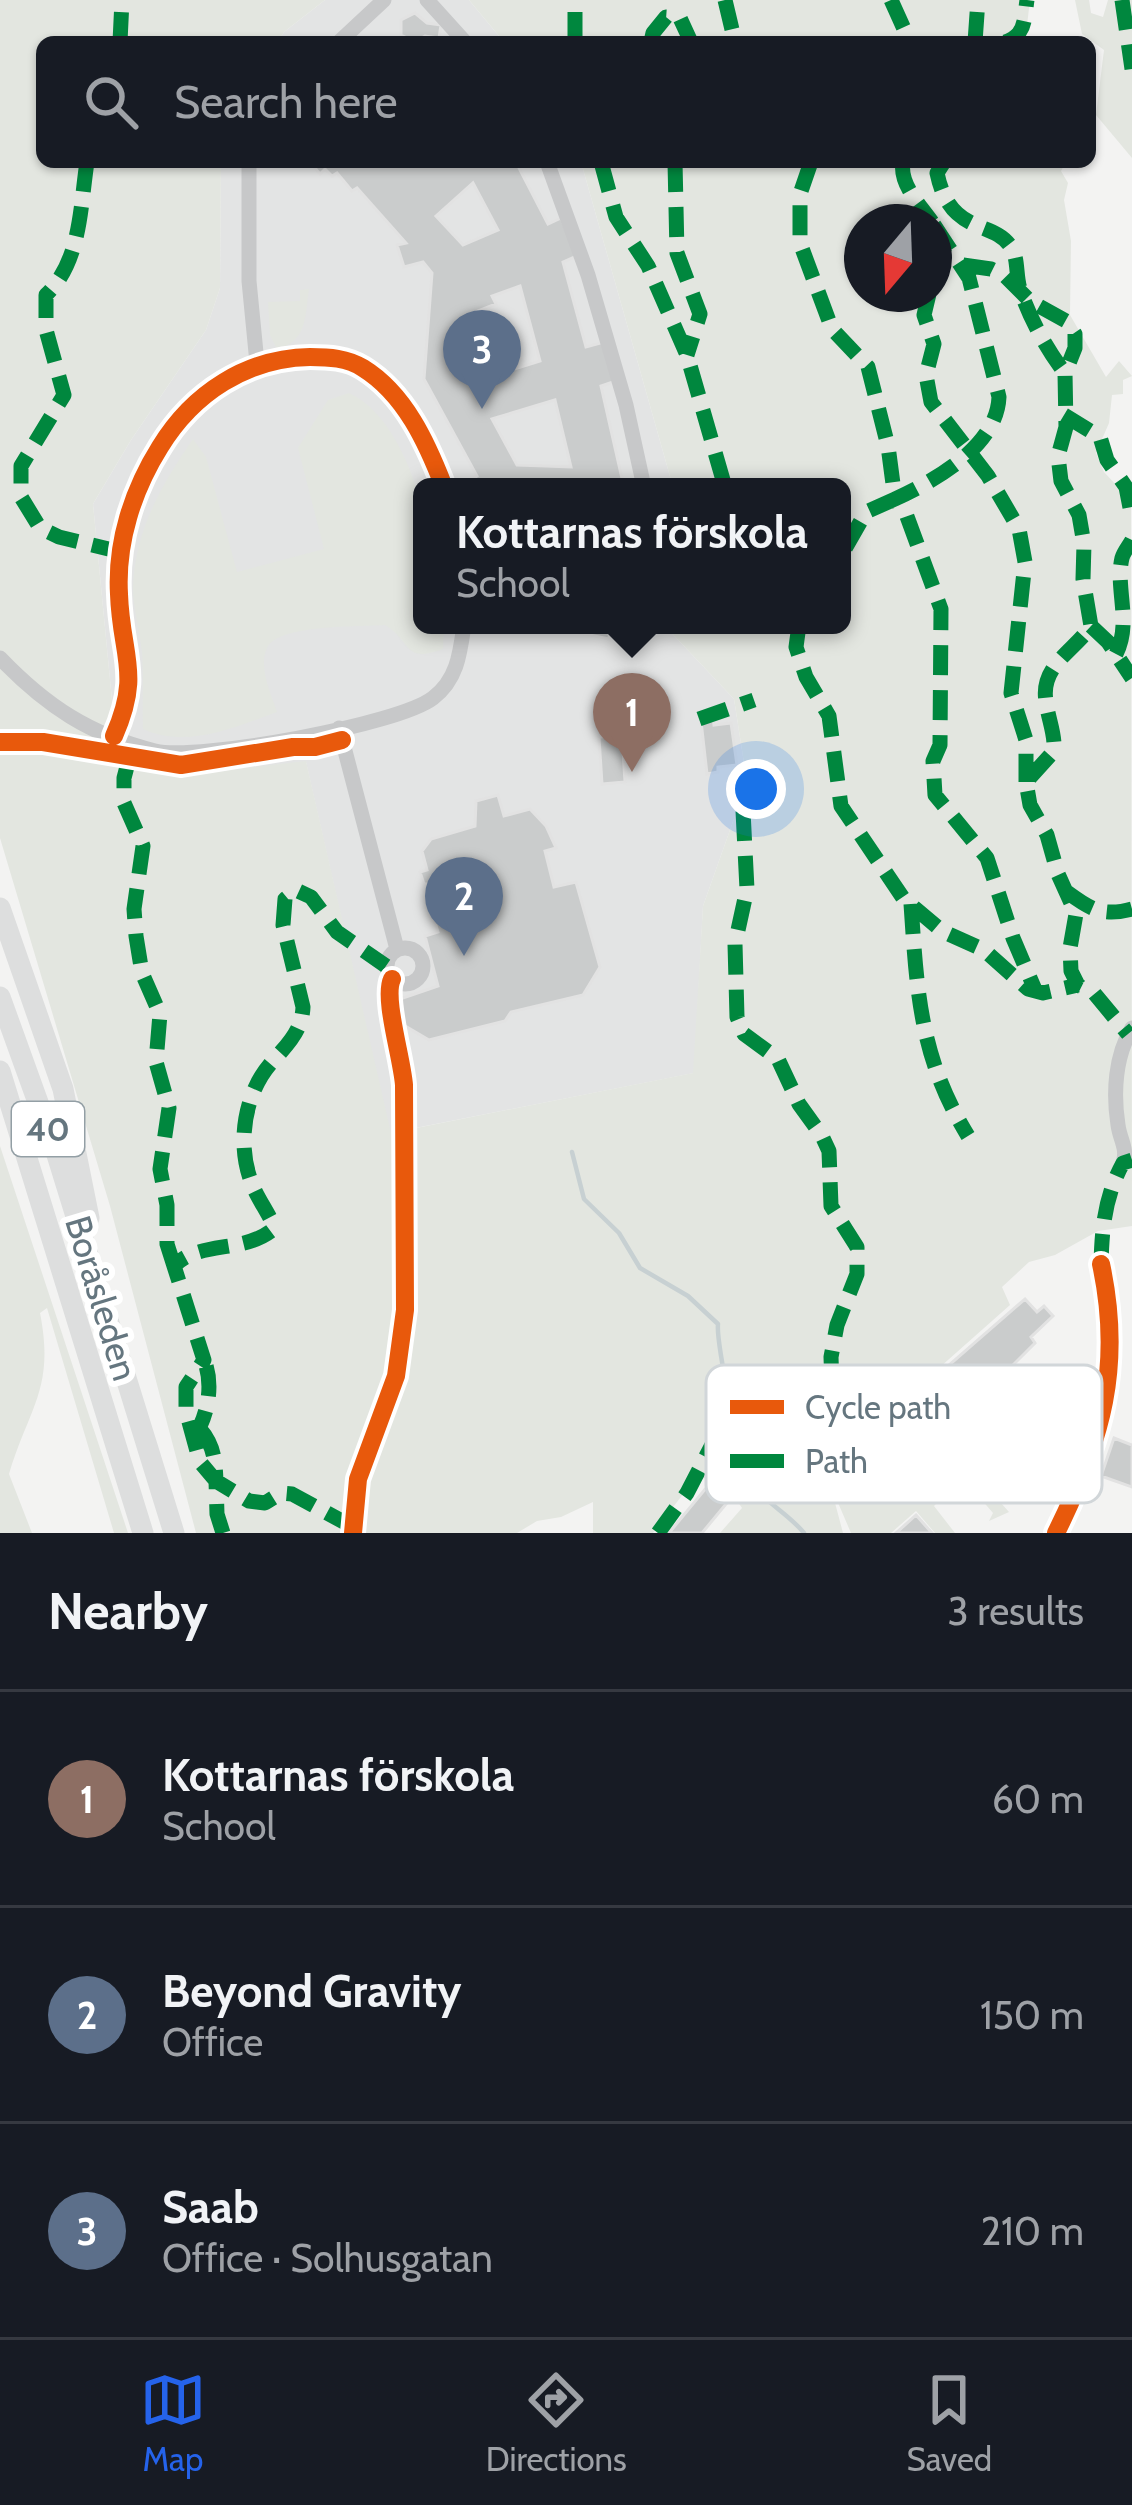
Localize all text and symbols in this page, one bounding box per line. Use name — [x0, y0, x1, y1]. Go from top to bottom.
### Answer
search box — [36, 36, 1096, 168]
icon: search — [78, 69, 144, 135]
text: Search here — [174, 75, 398, 129]
north arrow — [844, 204, 952, 312]
pin: 3 — [443, 310, 521, 409]
popup — [413, 478, 851, 634]
text: Kottarnas förskola — [456, 505, 808, 559]
text: School — [456, 559, 570, 607]
pin: 1 — [593, 673, 671, 772]
your location — [726, 759, 786, 819]
pin: 2 — [425, 857, 503, 956]
road number: 40 — [12, 1102, 84, 1156]
street label: Boråsleden — [56, 1210, 148, 1386]
legend — [706, 1365, 1102, 1503]
text: Cycle path — [805, 1387, 951, 1427]
text: Path — [805, 1441, 868, 1481]
text: Nearby — [48, 1580, 208, 1642]
text: 3 results — [947, 1587, 1084, 1635]
text: Kottarnas förskola — [162, 1748, 514, 1802]
text: 1 — [80, 1775, 94, 1823]
text: 60 m — [992, 1775, 1084, 1823]
text: School — [162, 1802, 276, 1850]
text: Beyond Gravity — [162, 1964, 462, 2018]
text: 2 — [77, 1991, 97, 2039]
text: 150 m — [980, 1991, 1084, 2039]
text: Office — [162, 2018, 263, 2066]
text: Saab — [162, 2180, 259, 2234]
text: 3 — [76, 2207, 98, 2255]
text: 210 m — [981, 2207, 1084, 2255]
text: Office · Solhusgatan — [162, 2234, 493, 2282]
tab: Map — [140, 2367, 206, 2479]
tab: Directions — [486, 2367, 627, 2479]
tab: Saved — [906, 2367, 992, 2479]

